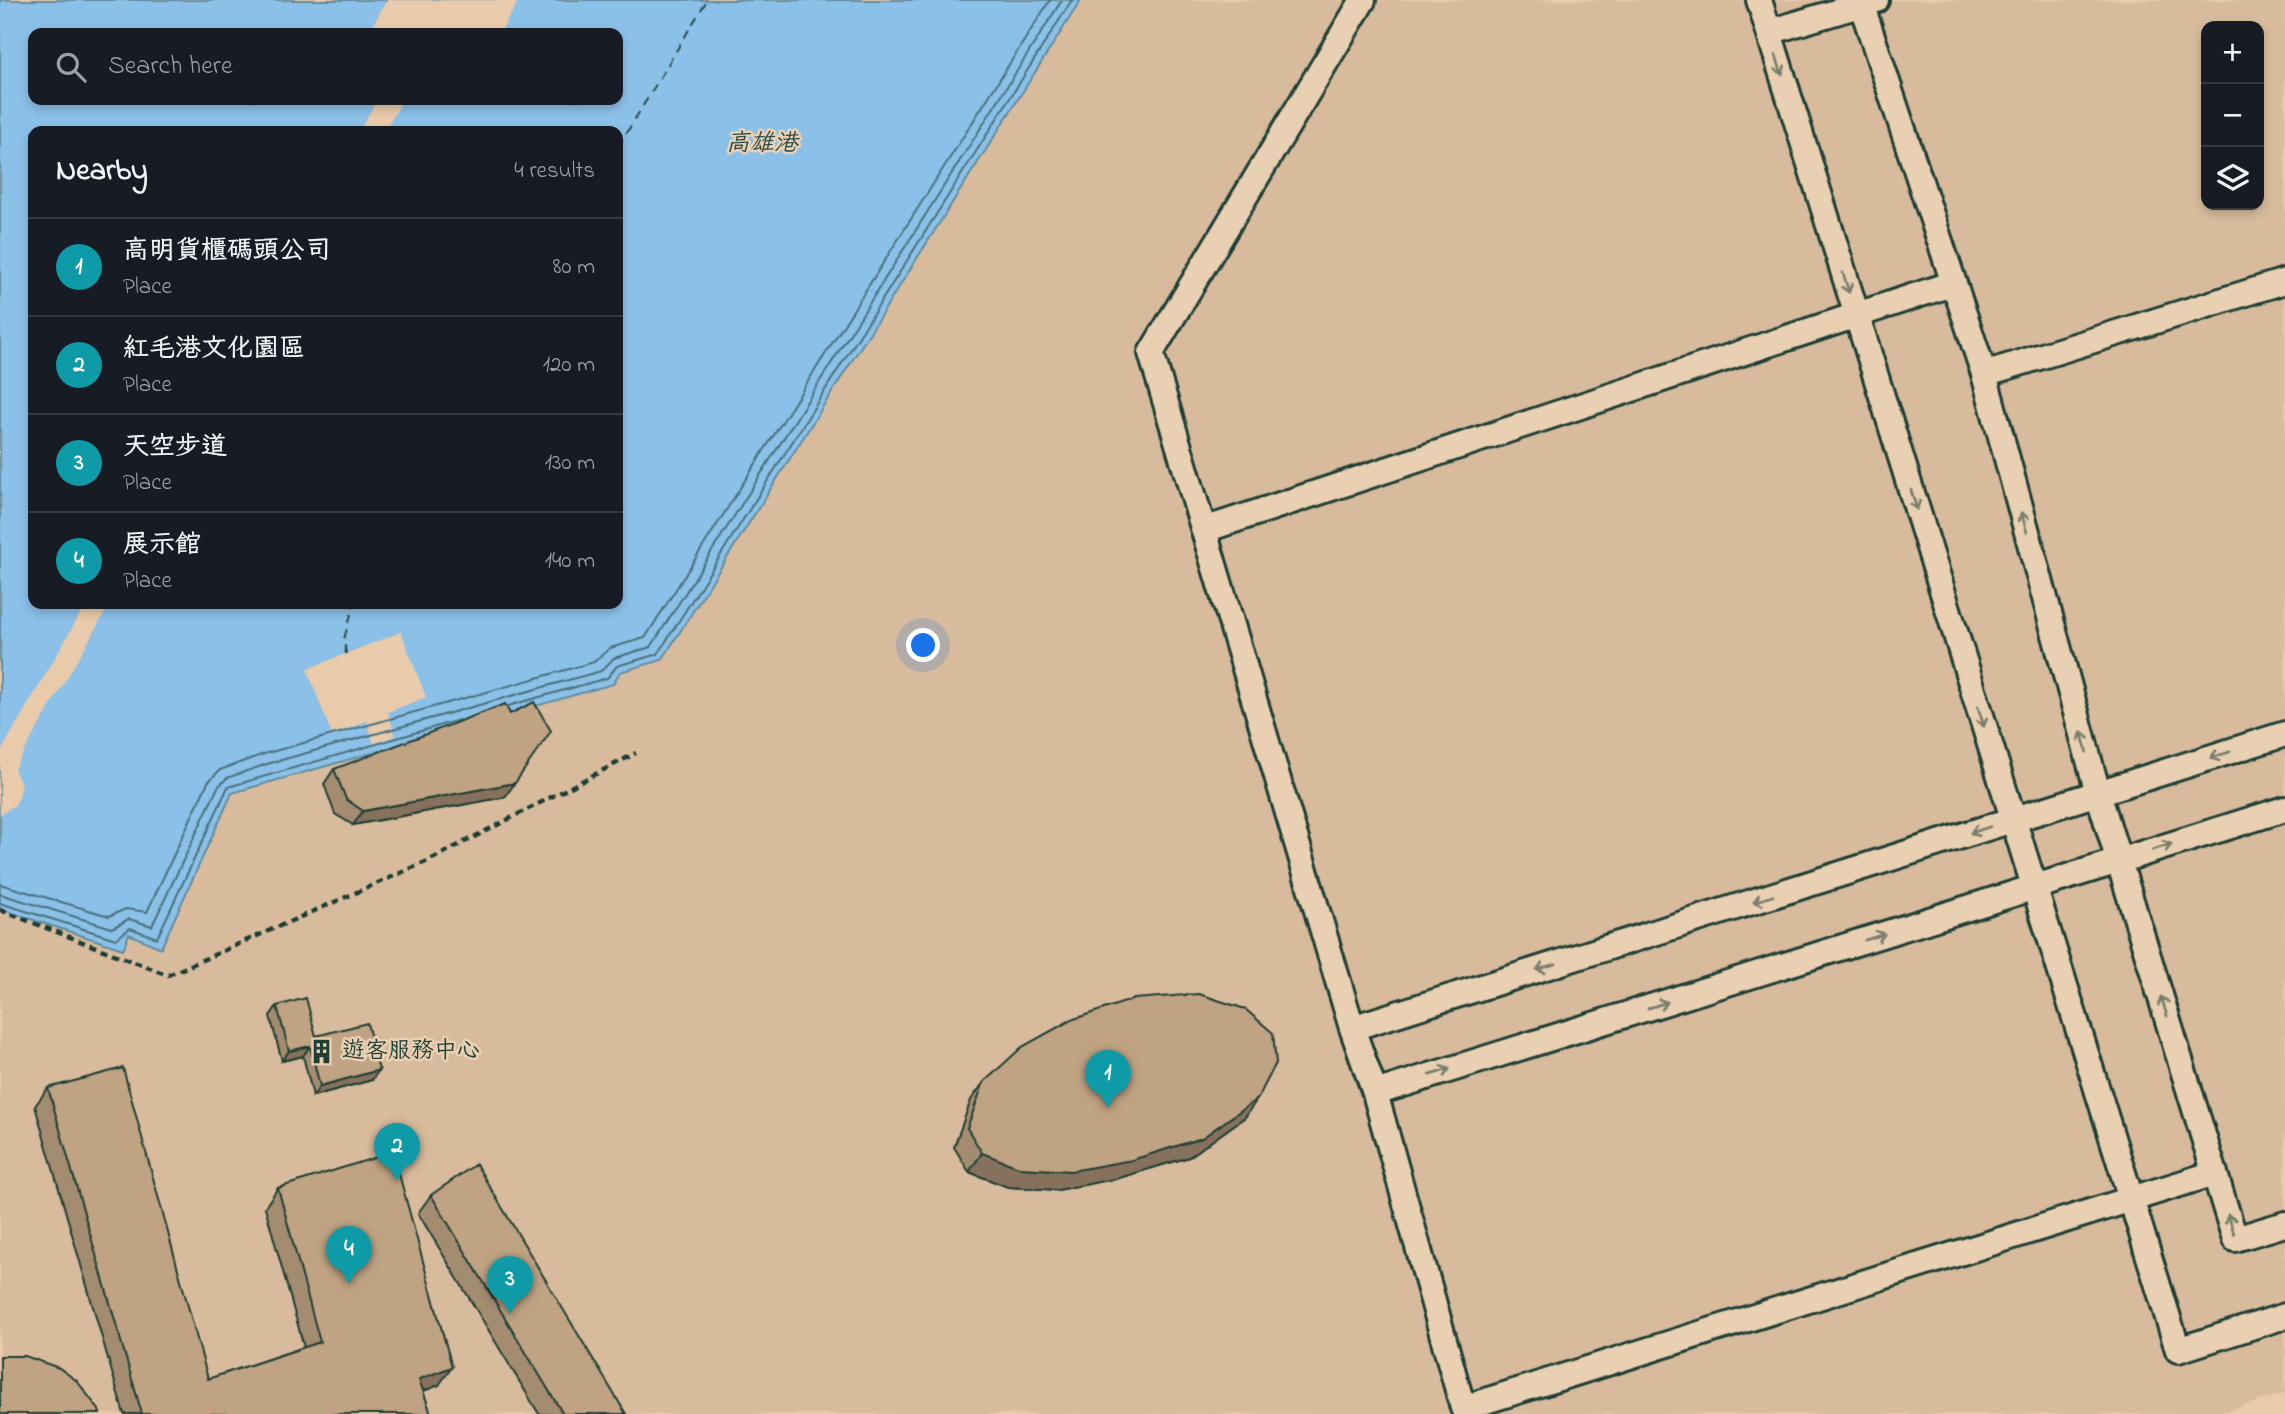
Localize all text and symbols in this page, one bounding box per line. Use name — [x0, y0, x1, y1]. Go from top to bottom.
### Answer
map controls — [2201, 21, 2264, 210]
button: + — [2201, 21, 2264, 84]
search box — [28, 28, 623, 105]
icon: search — [52, 48, 90, 86]
text: Search here — [108, 48, 233, 86]
one-way arrow — [1774, 54, 1786, 76]
button: − — [2201, 84, 2264, 147]
water label: 高雄港 — [726, 127, 800, 162]
button: layers — [2201, 147, 2264, 210]
text: Nearby — [56, 150, 148, 194]
text: 4 results — [514, 155, 595, 188]
text: 高明貨櫃碼頭公司 — [123, 233, 331, 271]
text: 1 — [75, 251, 83, 284]
text: 80 m — [553, 251, 595, 284]
text: Place — [123, 271, 172, 304]
one-way arrow — [1841, 271, 1854, 293]
text: 紅毛港文化園區 — [123, 331, 305, 369]
text: 2 — [73, 349, 85, 382]
text: 120 m — [543, 349, 595, 382]
text: Place — [123, 369, 172, 402]
text: 天空步道 — [123, 429, 227, 467]
text: 3 — [74, 447, 84, 480]
text: 130 m — [545, 447, 595, 480]
text: Place — [123, 467, 172, 500]
one-way arrow — [1908, 489, 1921, 511]
one-way arrow — [2017, 511, 2030, 534]
text: 展示館 — [123, 527, 201, 565]
text: 4 — [74, 545, 84, 578]
text: 140 m — [545, 545, 595, 578]
text: Place — [123, 565, 172, 598]
your location — [906, 628, 940, 662]
one-way arrow — [1975, 706, 1988, 728]
one-way arrow — [2076, 731, 2089, 753]
one-way arrow — [2209, 749, 2231, 762]
one-way arrow — [1969, 825, 1991, 838]
one-way arrow — [2151, 840, 2173, 853]
one-way arrow — [1752, 893, 1774, 906]
one-way arrow — [1864, 929, 1886, 942]
one-way arrow — [1535, 962, 1557, 974]
one-way arrow — [2156, 996, 2169, 1018]
one-way arrow — [1646, 997, 1668, 1010]
place label: 遊客服務中心 — [342, 1035, 480, 1068]
building icon: 遊客服務中心 — [308, 1037, 336, 1065]
pin: 1 — [1085, 1050, 1131, 1108]
one-way arrow — [1429, 1065, 1451, 1078]
pin: 2 — [374, 1123, 420, 1181]
one-way arrow — [2223, 1213, 2236, 1235]
pin: 4 — [326, 1226, 372, 1284]
pin: 3 — [487, 1256, 533, 1314]

